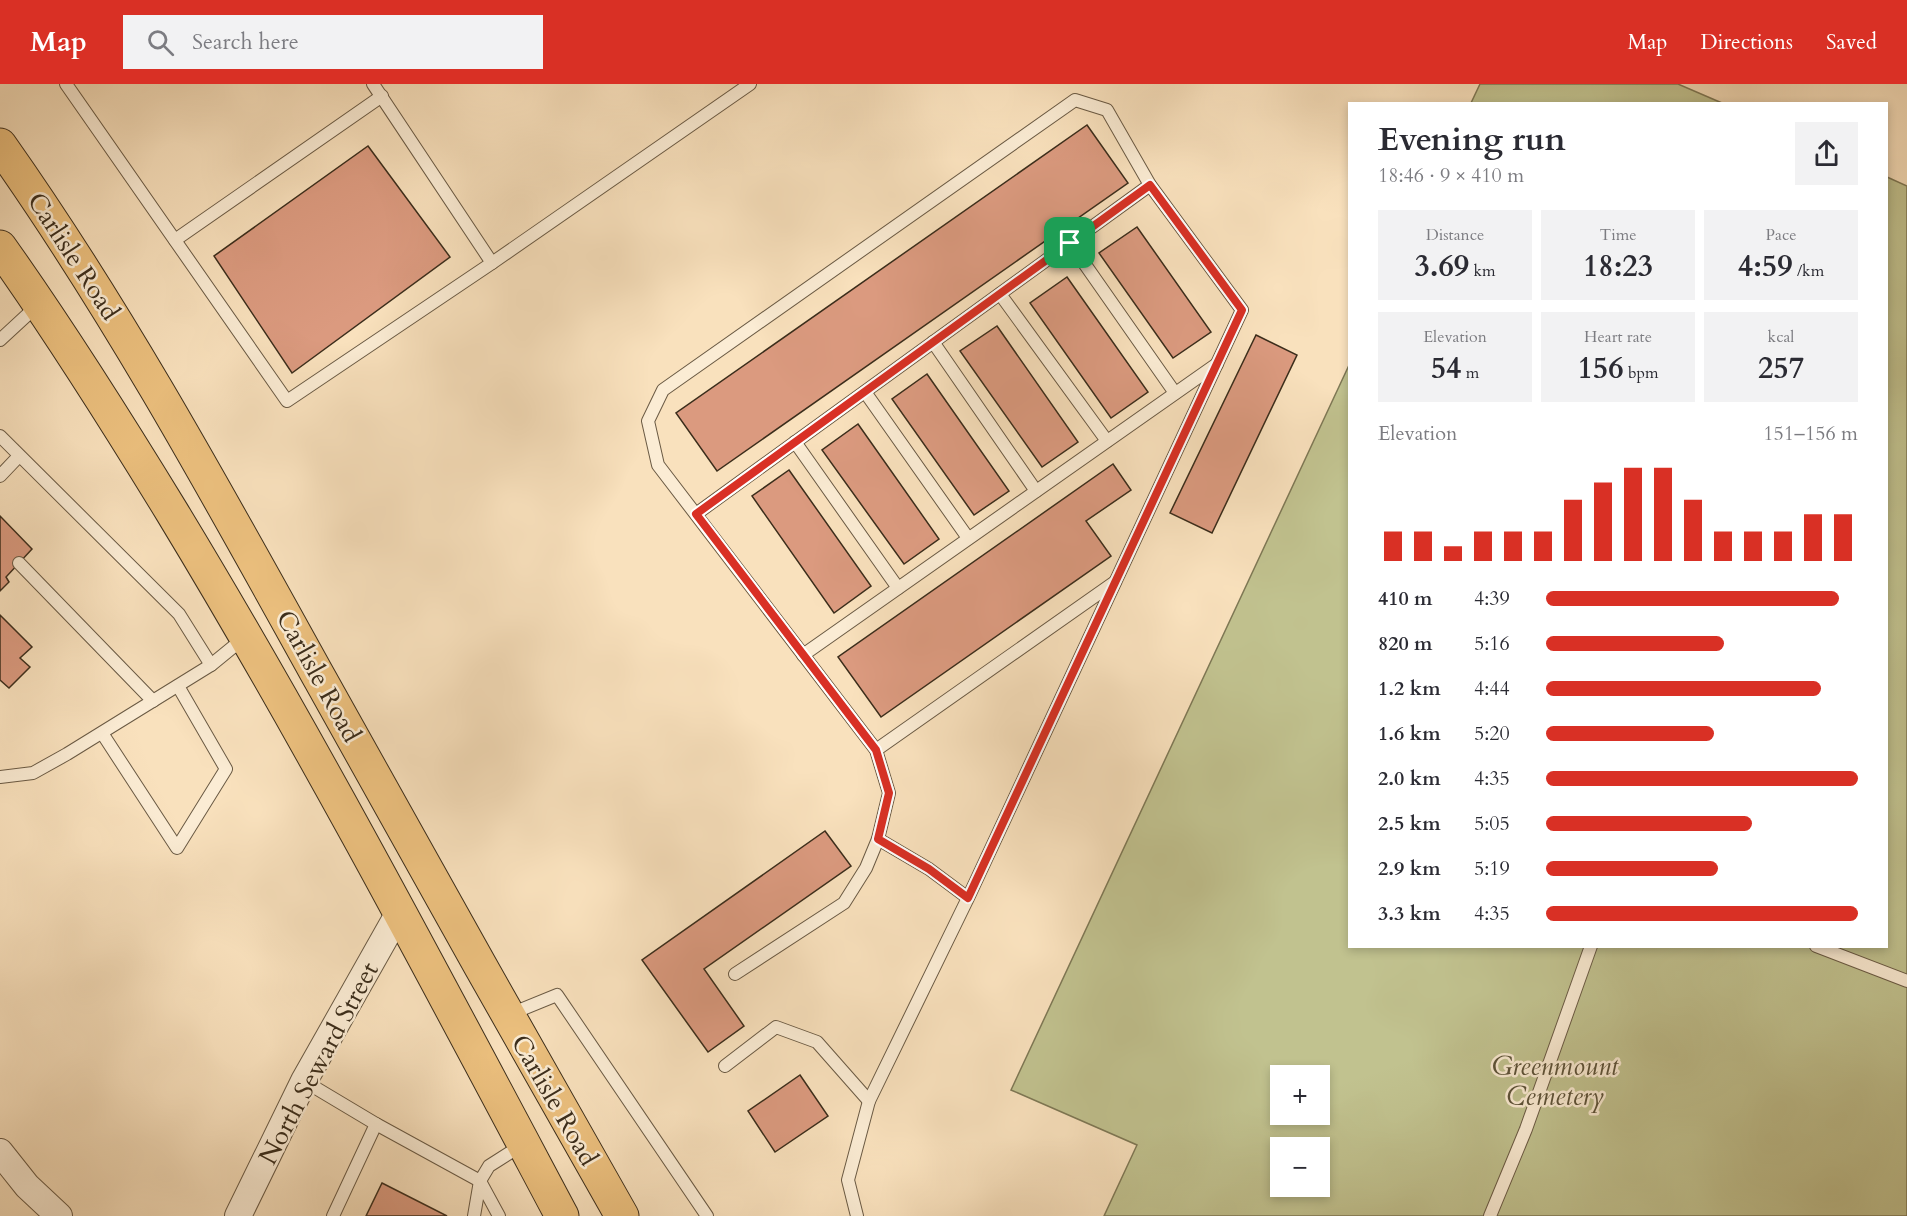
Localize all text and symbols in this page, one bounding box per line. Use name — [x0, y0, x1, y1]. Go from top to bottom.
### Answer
search box — [123, 15, 543, 69]
text: Map — [30, 23, 87, 61]
icon: search — [144, 26, 177, 59]
text: Search here — [192, 27, 299, 57]
text: Map — [1627, 28, 1667, 57]
text: Directions — [1700, 28, 1793, 57]
text: Saved — [1826, 28, 1877, 57]
text: Evening run — [1378, 117, 1566, 162]
button: share — [1795, 122, 1858, 185]
text: 18:46 · 9 × 410 m — [1378, 162, 1524, 189]
street label: Carlisle Road — [19, 186, 128, 327]
pin — [1044, 217, 1095, 268]
text: Distance — [1426, 224, 1484, 246]
text: Time — [1599, 224, 1637, 246]
text: Pace — [1766, 224, 1796, 246]
icon: arrive — [1053, 226, 1086, 259]
text: 3.69 — [1414, 246, 1469, 287]
text: 18:23 — [1583, 246, 1653, 287]
text: 4:59 — [1738, 246, 1793, 287]
text: km — [1469, 260, 1496, 282]
text: /km — [1793, 260, 1824, 282]
text: Elevation — [1423, 326, 1487, 348]
text: Heart rate — [1584, 326, 1652, 348]
text: kcal — [1768, 326, 1794, 348]
text: 54 — [1431, 348, 1461, 389]
text: 156 — [1577, 348, 1624, 389]
text: 257 — [1758, 348, 1804, 389]
text: m — [1461, 362, 1479, 384]
text: bpm — [1624, 362, 1659, 384]
text: Elevation — [1378, 420, 1457, 447]
text: 151–156 m — [1763, 420, 1858, 447]
text: 410 m — [1378, 585, 1433, 612]
text: 4:39 — [1474, 585, 1510, 612]
street label: Carlisle Road — [268, 604, 369, 749]
text: 820 m — [1378, 630, 1433, 657]
text: 5:16 — [1474, 630, 1510, 657]
text: 1.2 km — [1378, 675, 1441, 702]
text: 4:44 — [1474, 675, 1510, 702]
text: 1.6 km — [1378, 720, 1441, 747]
text: 5:20 — [1474, 720, 1510, 747]
text: 2.0 km — [1378, 765, 1441, 792]
text: 4:35 — [1474, 765, 1510, 792]
text: 2.5 km — [1378, 810, 1441, 837]
text: 5:05 — [1474, 810, 1510, 837]
text: 2.9 km — [1378, 855, 1441, 882]
text: 5:19 — [1474, 855, 1510, 882]
text: 3.3 km — [1378, 900, 1441, 927]
text: 4:35 — [1474, 900, 1510, 927]
street label: North Seward Street — [250, 956, 387, 1171]
street label: Carlisle Road — [503, 1028, 606, 1172]
park label: Greenmount Cemetery — [1492, 1049, 1619, 1114]
map controls — [1270, 1065, 1330, 1197]
button: + — [1270, 1065, 1330, 1125]
button: − — [1270, 1137, 1330, 1197]

